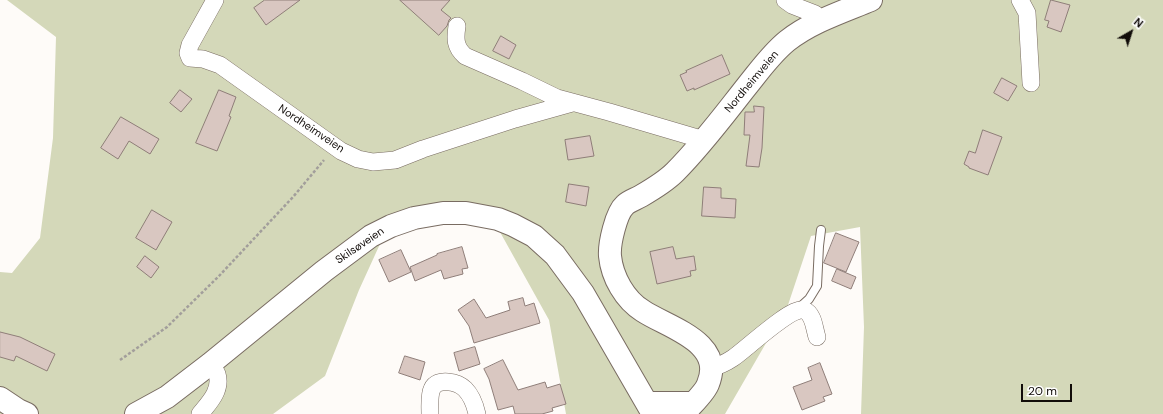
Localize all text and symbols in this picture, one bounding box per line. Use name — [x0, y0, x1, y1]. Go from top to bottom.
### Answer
north arrow — [1111, 12, 1151, 52]
text: N — [1131, 15, 1146, 31]
street label: Nordheimveien — [722, 48, 782, 116]
street label: Nordheimveien — [275, 102, 347, 156]
street label: Skilsøveien — [333, 225, 387, 267]
scale bar — [1023, 376, 1074, 402]
text: 20 m — [1028, 383, 1057, 399]

